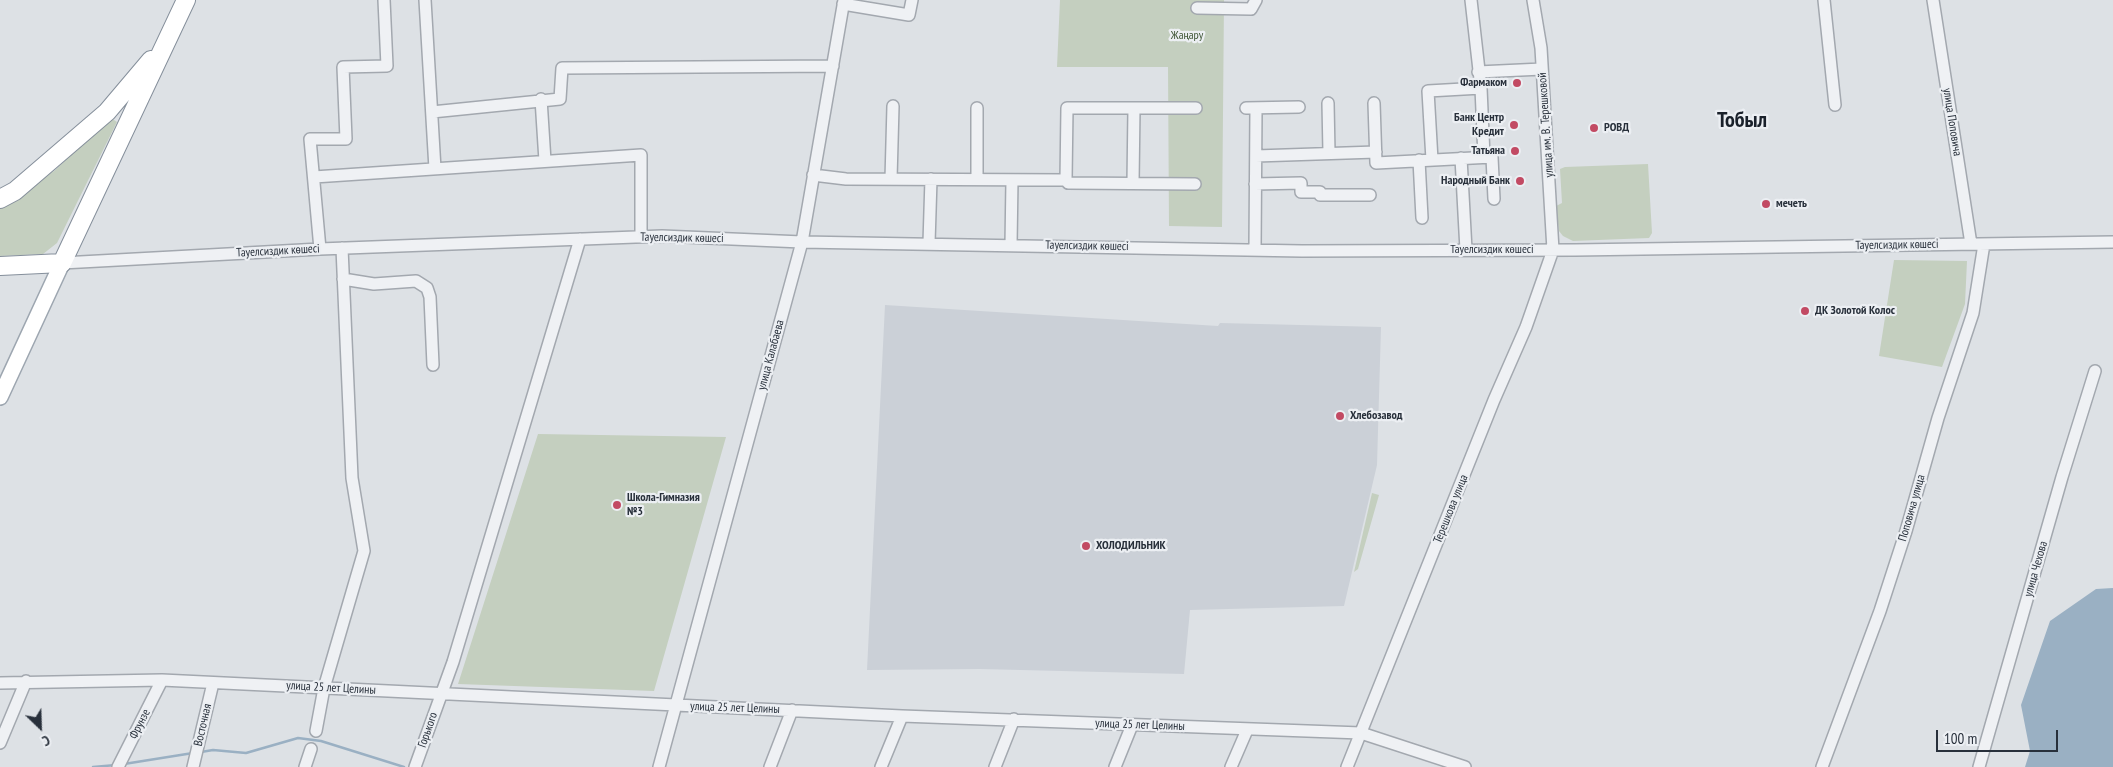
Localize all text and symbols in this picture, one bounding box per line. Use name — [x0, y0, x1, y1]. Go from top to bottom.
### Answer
park label: Жаңару — [1171, 29, 1203, 43]
street label: улица им. В. Терешковой — [1535, 72, 1557, 178]
place label: Фармаком — [1460, 76, 1507, 90]
marker: Фармаком — [1511, 77, 1523, 89]
street label: улица Поповича — [1940, 87, 1964, 157]
district label: Тобыл — [1717, 108, 1767, 134]
place label: Банк Центр Кредит — [1454, 111, 1504, 139]
marker: Банк Центр Кредит — [1508, 119, 1520, 131]
place label: РОВД — [1604, 121, 1629, 135]
marker: РОВД — [1588, 122, 1600, 134]
place label: Татьяна — [1471, 144, 1505, 158]
marker: Татьяна — [1509, 145, 1521, 157]
place label: Народный Банк — [1441, 174, 1510, 188]
marker: Народный Банк — [1514, 175, 1526, 187]
place label: мечеть — [1776, 197, 1807, 211]
marker: мечеть — [1760, 198, 1772, 210]
street label: Тауелсиздик көшесі — [640, 230, 724, 246]
street label: Тауелсиздик көшесі — [1855, 237, 1939, 253]
street label: Тауелсиздик көшесі — [1045, 238, 1129, 254]
street label: Тауелсиздик көшесі — [236, 242, 320, 260]
street label: Тауелсиздик көшесі — [1450, 243, 1534, 257]
place label: ДК Золотой Колос — [1815, 304, 1895, 318]
marker: ДК Золотой Колос — [1799, 305, 1811, 317]
street label: улица Калабаева — [755, 318, 787, 392]
place label: Хлебозавод — [1350, 409, 1403, 423]
marker: Хлебозавод — [1334, 410, 1346, 422]
street label: Терешкова улица — [1431, 473, 1471, 545]
street label: Поповича улица — [1896, 473, 1928, 543]
place label: Школа-Гимназия №3 — [627, 491, 700, 519]
marker: Школа-Гимназия №3 — [611, 499, 623, 511]
place label: ХОЛОДИЛЬНИК — [1096, 539, 1166, 553]
street label: улица Чехова — [2021, 539, 2051, 599]
marker: ХОЛОДИЛЬНИК — [1080, 540, 1092, 552]
street label: улица 25 лет Целины — [286, 678, 376, 698]
street label: улица 25 лет Целины — [690, 699, 780, 717]
north arrow — [15, 702, 65, 752]
street label: Восточная — [191, 702, 215, 748]
street label: Фрунзе — [126, 707, 154, 741]
street label: Горького — [415, 710, 441, 750]
street label: улица 25 лет Целины — [1095, 716, 1185, 734]
scale bar — [1938, 720, 2060, 752]
text: 100 m — [1944, 729, 1977, 748]
text: С — [40, 731, 53, 750]

